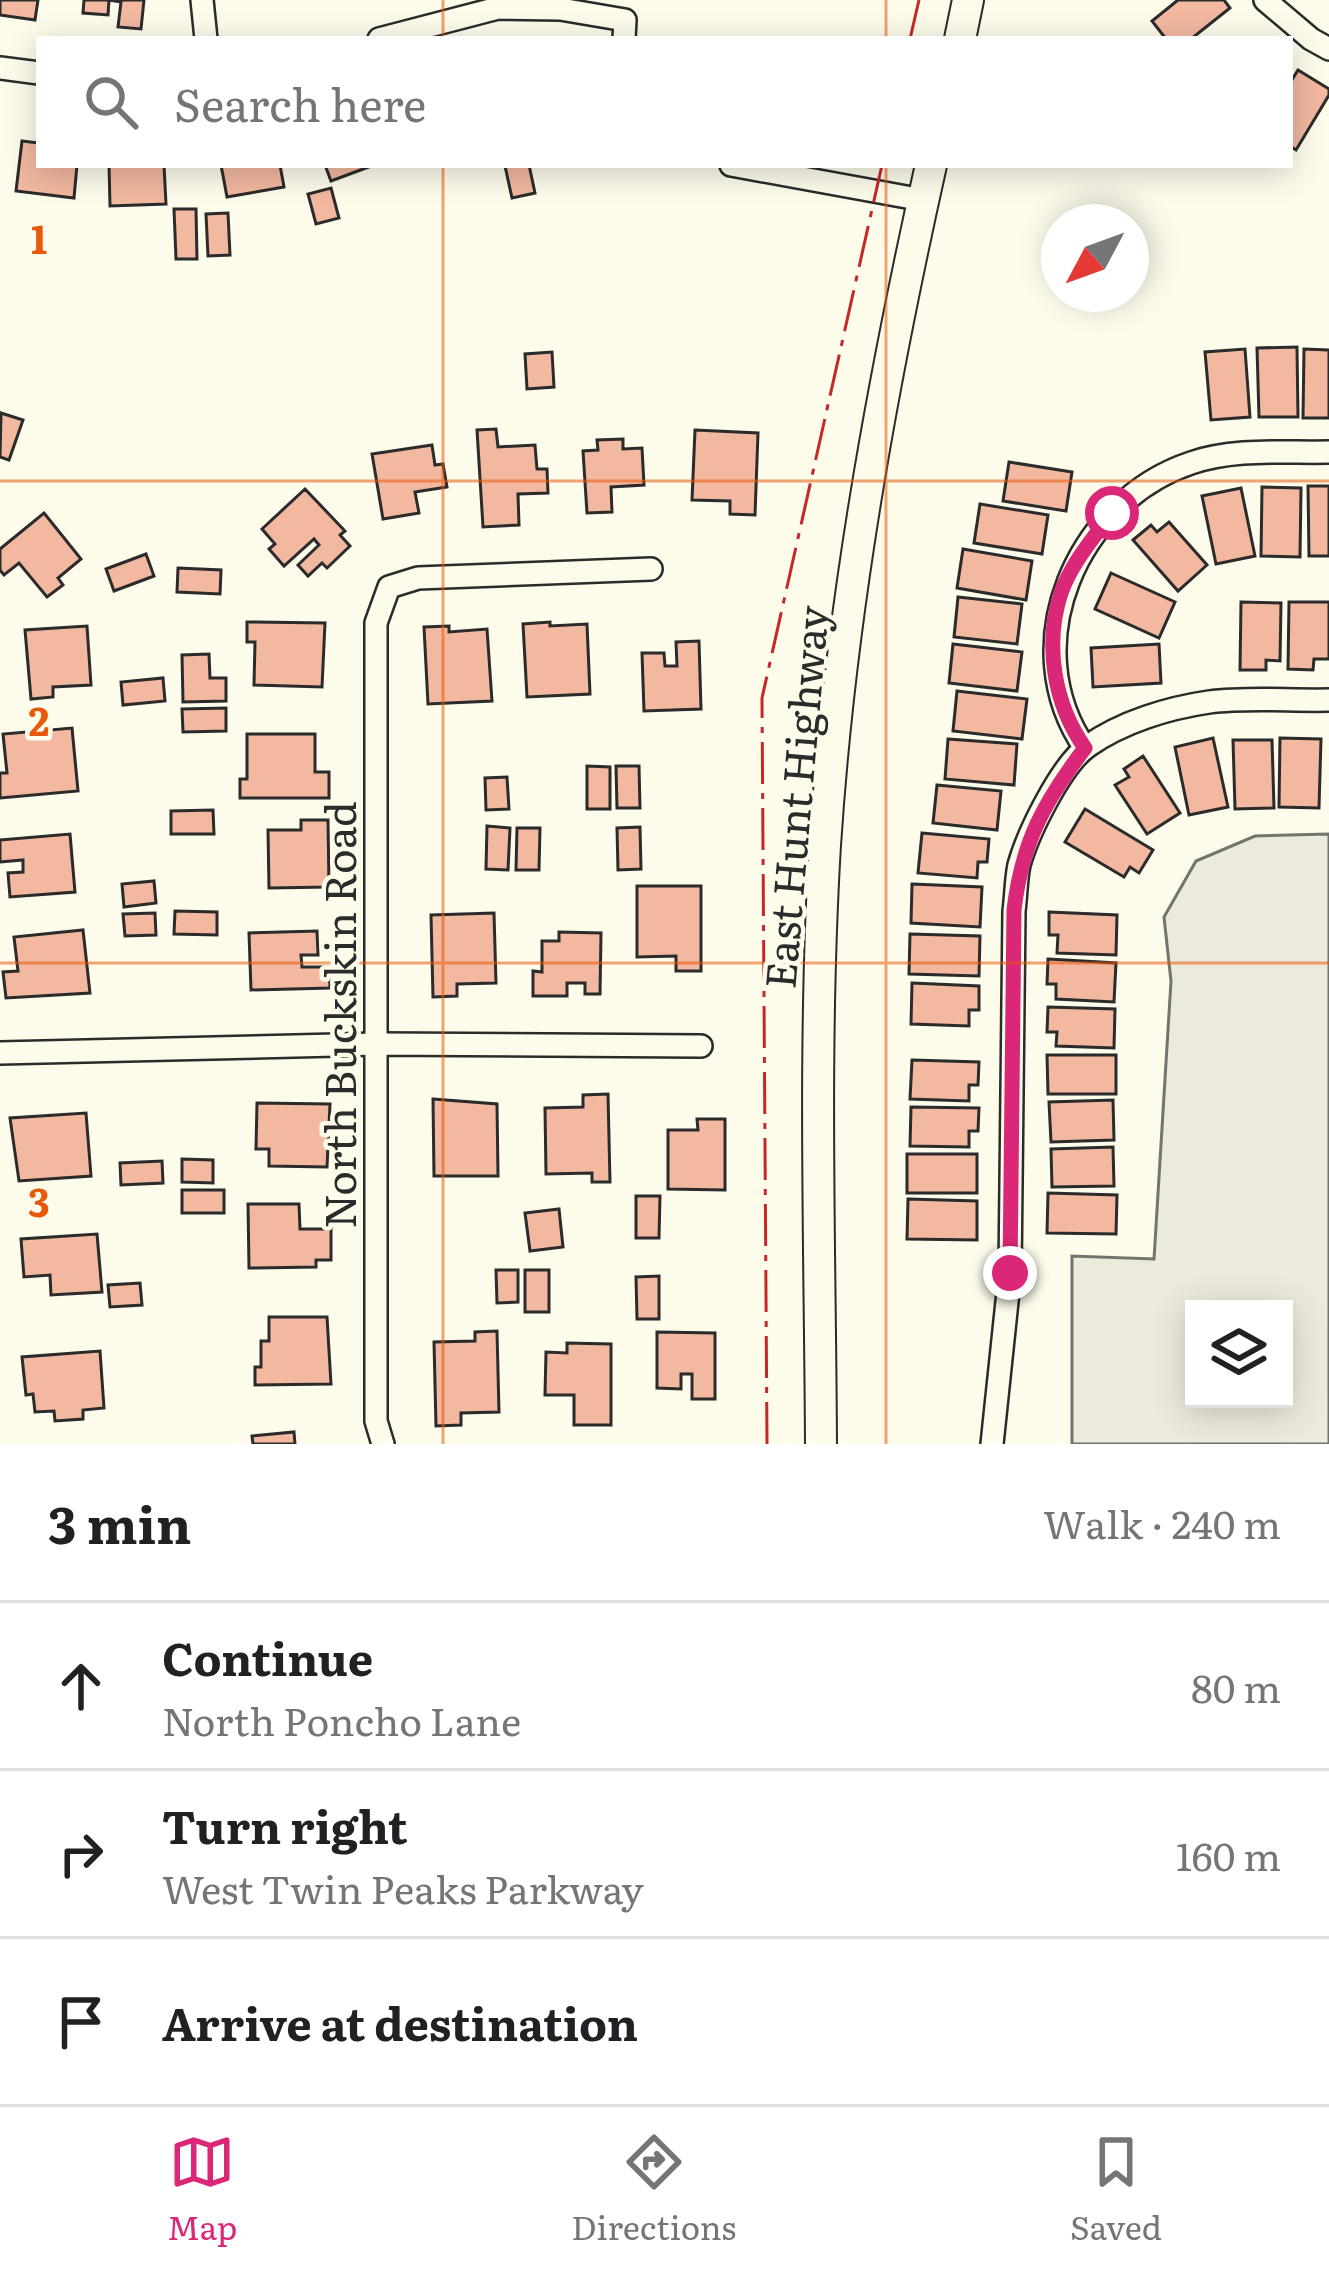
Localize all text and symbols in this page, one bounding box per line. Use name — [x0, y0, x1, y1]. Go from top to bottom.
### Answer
search box — [36, 36, 1293, 168]
icon: search — [78, 69, 144, 135]
text: Search here — [174, 69, 426, 136]
north arrow — [1041, 204, 1149, 312]
text: 1 — [31, 208, 47, 266]
route start — [1085, 486, 1139, 540]
street label: East Hunt Highway — [746, 602, 842, 991]
text: 2 — [29, 690, 49, 748]
street label: North Buckskin Road — [307, 801, 369, 1229]
text: 3 — [28, 1171, 50, 1229]
route end — [983, 1246, 1037, 1300]
map controls — [1185, 1300, 1293, 1408]
button: layers — [1185, 1300, 1293, 1408]
text: 3 min — [48, 1484, 192, 1560]
text: Walk · 240 m — [1043, 1493, 1281, 1551]
text: Continue — [162, 1623, 373, 1690]
icon: ahead — [48, 1653, 114, 1719]
text: 80 m — [1191, 1657, 1281, 1715]
text: North Poncho Lane — [162, 1690, 521, 1748]
text: Turn right — [162, 1791, 408, 1858]
icon: right — [48, 1821, 114, 1887]
text: 160 m — [1176, 1825, 1281, 1883]
text: West Twin Peaks Parkway — [162, 1858, 644, 1916]
text: Arrive at destination — [162, 1988, 638, 2055]
icon: arrive — [48, 1989, 114, 2055]
tab: Map — [167, 2129, 237, 2250]
tab: Directions — [571, 2129, 736, 2250]
tab: Saved — [1070, 2129, 1162, 2250]

